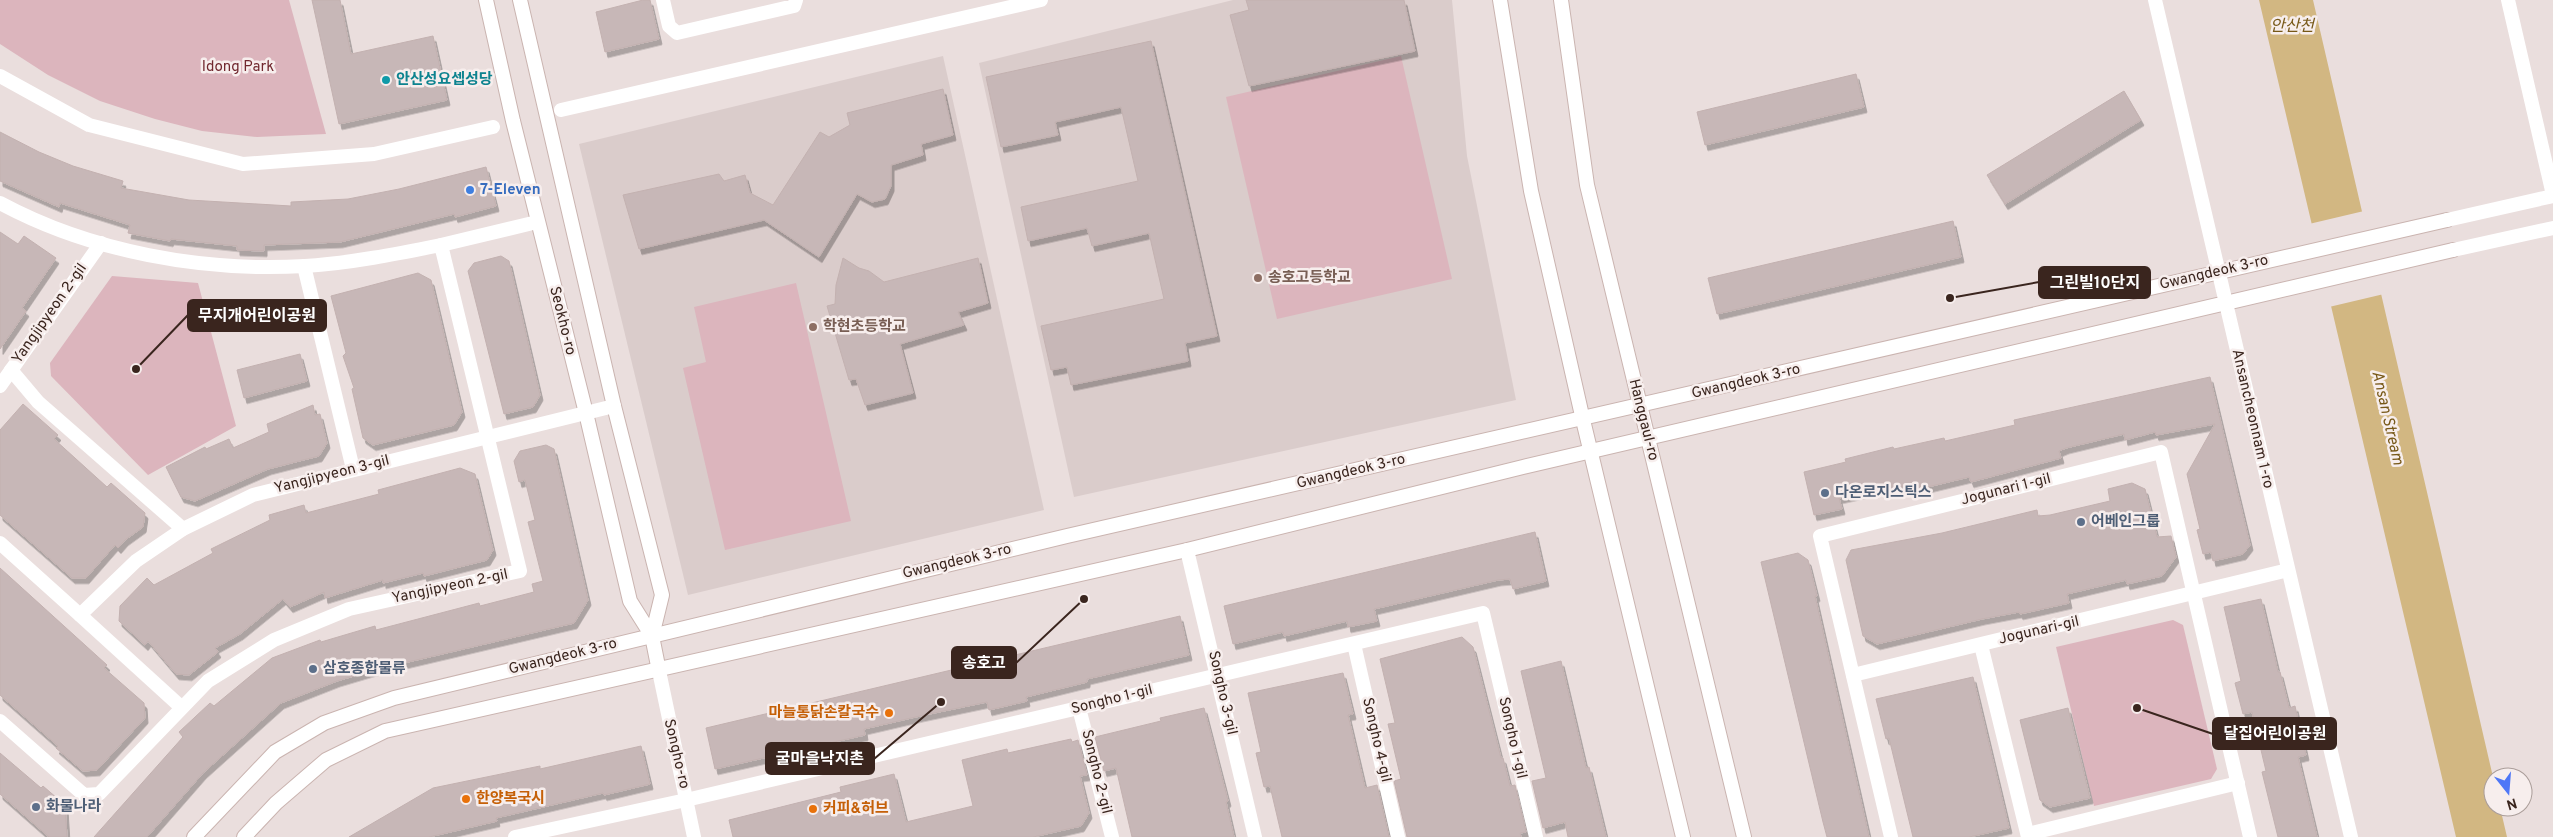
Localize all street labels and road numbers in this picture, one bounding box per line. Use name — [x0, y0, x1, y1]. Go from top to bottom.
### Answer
street label: Gwangdeok 3-ro — [2158, 251, 2270, 295]
street label: Yangjipyeon 2-gil — [8, 260, 92, 368]
street label: Seokho-ro — [544, 285, 580, 357]
street label: Ansancheonnam 1-ro — [2227, 347, 2277, 491]
street label: Gwangdeok 3-ro — [1690, 360, 1802, 404]
street label: Hanggaul-ro — [1624, 377, 1662, 463]
street label: Gwangdeok 3-ro — [1295, 450, 1407, 494]
street label: Yangjipyeon 3-gil — [272, 452, 392, 498]
street label: Jogunari 1-gil — [1959, 470, 2053, 510]
street label: Gwangdeok 3-ro — [901, 540, 1013, 584]
street label: Yangjipyeon 2-gil — [390, 565, 510, 609]
street label: Jogunari-gil — [1997, 612, 2081, 650]
street label: Gwangdeok 3-ro — [507, 634, 619, 680]
street label: Songho 3-gil — [1203, 649, 1241, 737]
street label: Songho 1-gil — [1069, 681, 1155, 719]
street label: Songho 1-gil — [1493, 695, 1531, 781]
street label: Songho 4-gil — [1357, 696, 1395, 784]
street label: Songho-ro — [659, 717, 693, 791]
street label: Songho 2-gil — [1076, 728, 1116, 816]

